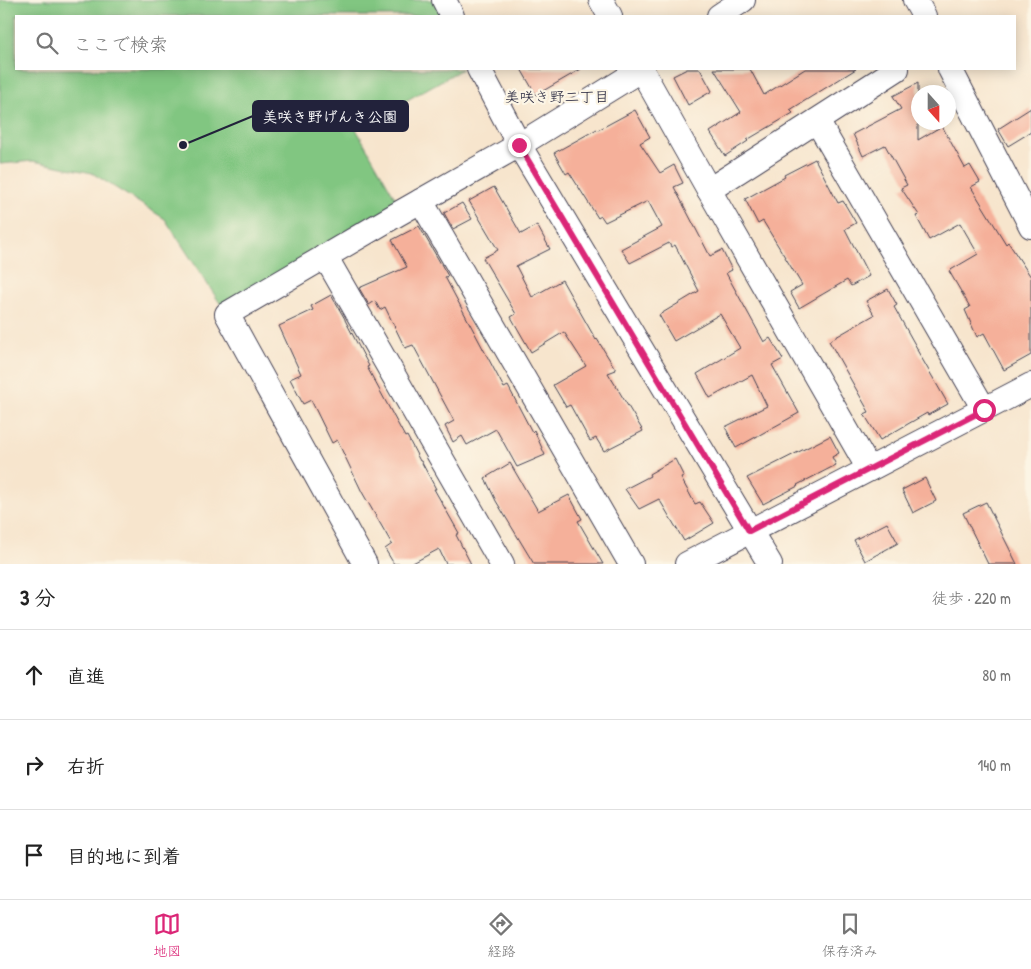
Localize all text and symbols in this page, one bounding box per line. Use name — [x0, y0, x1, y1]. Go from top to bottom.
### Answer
search box — [15, 15, 1016, 70]
icon: search — [33, 29, 61, 57]
text: ここで検索 — [73, 31, 168, 57]
north arrow — [911, 85, 956, 130]
district label: 美咲き野二丁目 — [504, 86, 610, 107]
callout: 美咲き野げんき公園 — [253, 101, 408, 131]
text: 美咲き野げんき公園 — [262, 106, 398, 127]
route end — [508, 134, 531, 157]
route start — [973, 399, 996, 422]
text: 3 分 — [20, 583, 55, 612]
text: 徒歩 · 220 m — [932, 587, 1011, 609]
icon: ahead — [20, 661, 48, 689]
text: 直進 — [67, 663, 105, 689]
text: 80 m — [982, 664, 1011, 686]
icon: right — [20, 751, 48, 779]
text: 右折 — [67, 753, 105, 779]
text: 140 m — [977, 754, 1011, 776]
icon: arrive — [20, 841, 48, 869]
text: 目的地に到着 — [67, 843, 181, 869]
tab: 地図 — [153, 910, 181, 960]
tab: 経路 — [487, 910, 515, 960]
tab: 保存済み — [822, 910, 878, 960]

